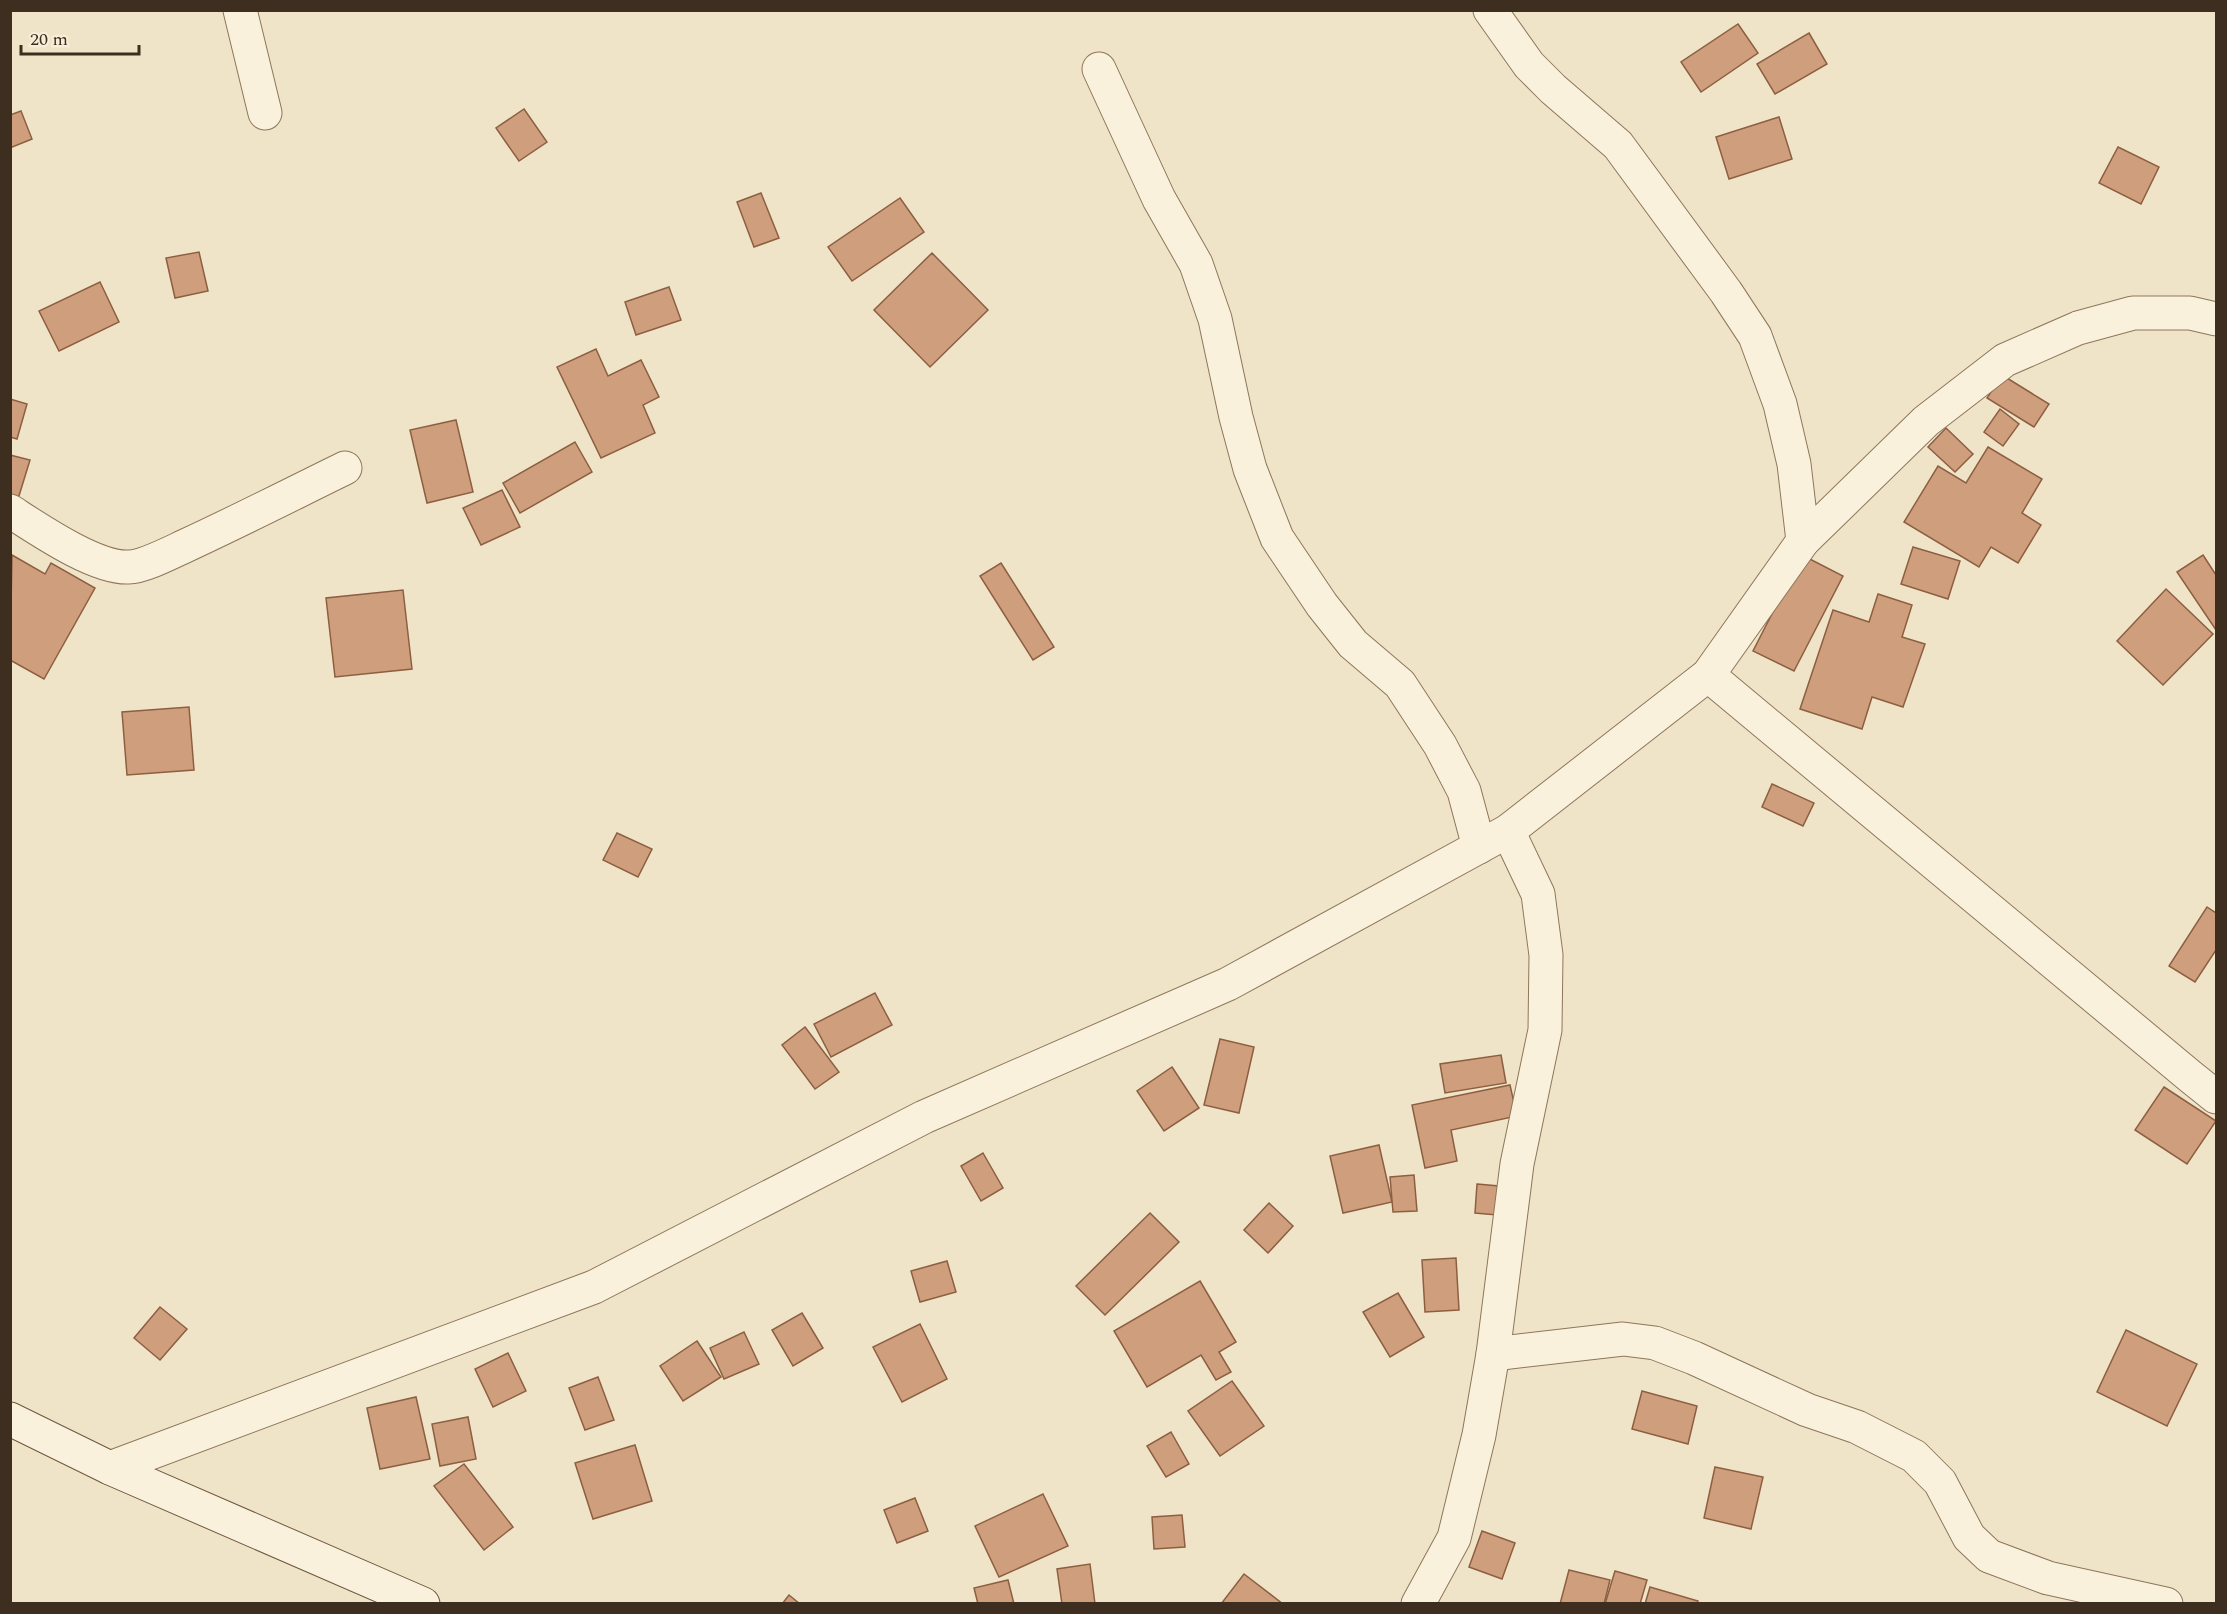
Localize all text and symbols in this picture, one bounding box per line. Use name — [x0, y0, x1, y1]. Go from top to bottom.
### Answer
scale bar — [21, 18, 140, 56]
text: 20 m — [30, 26, 68, 53]

